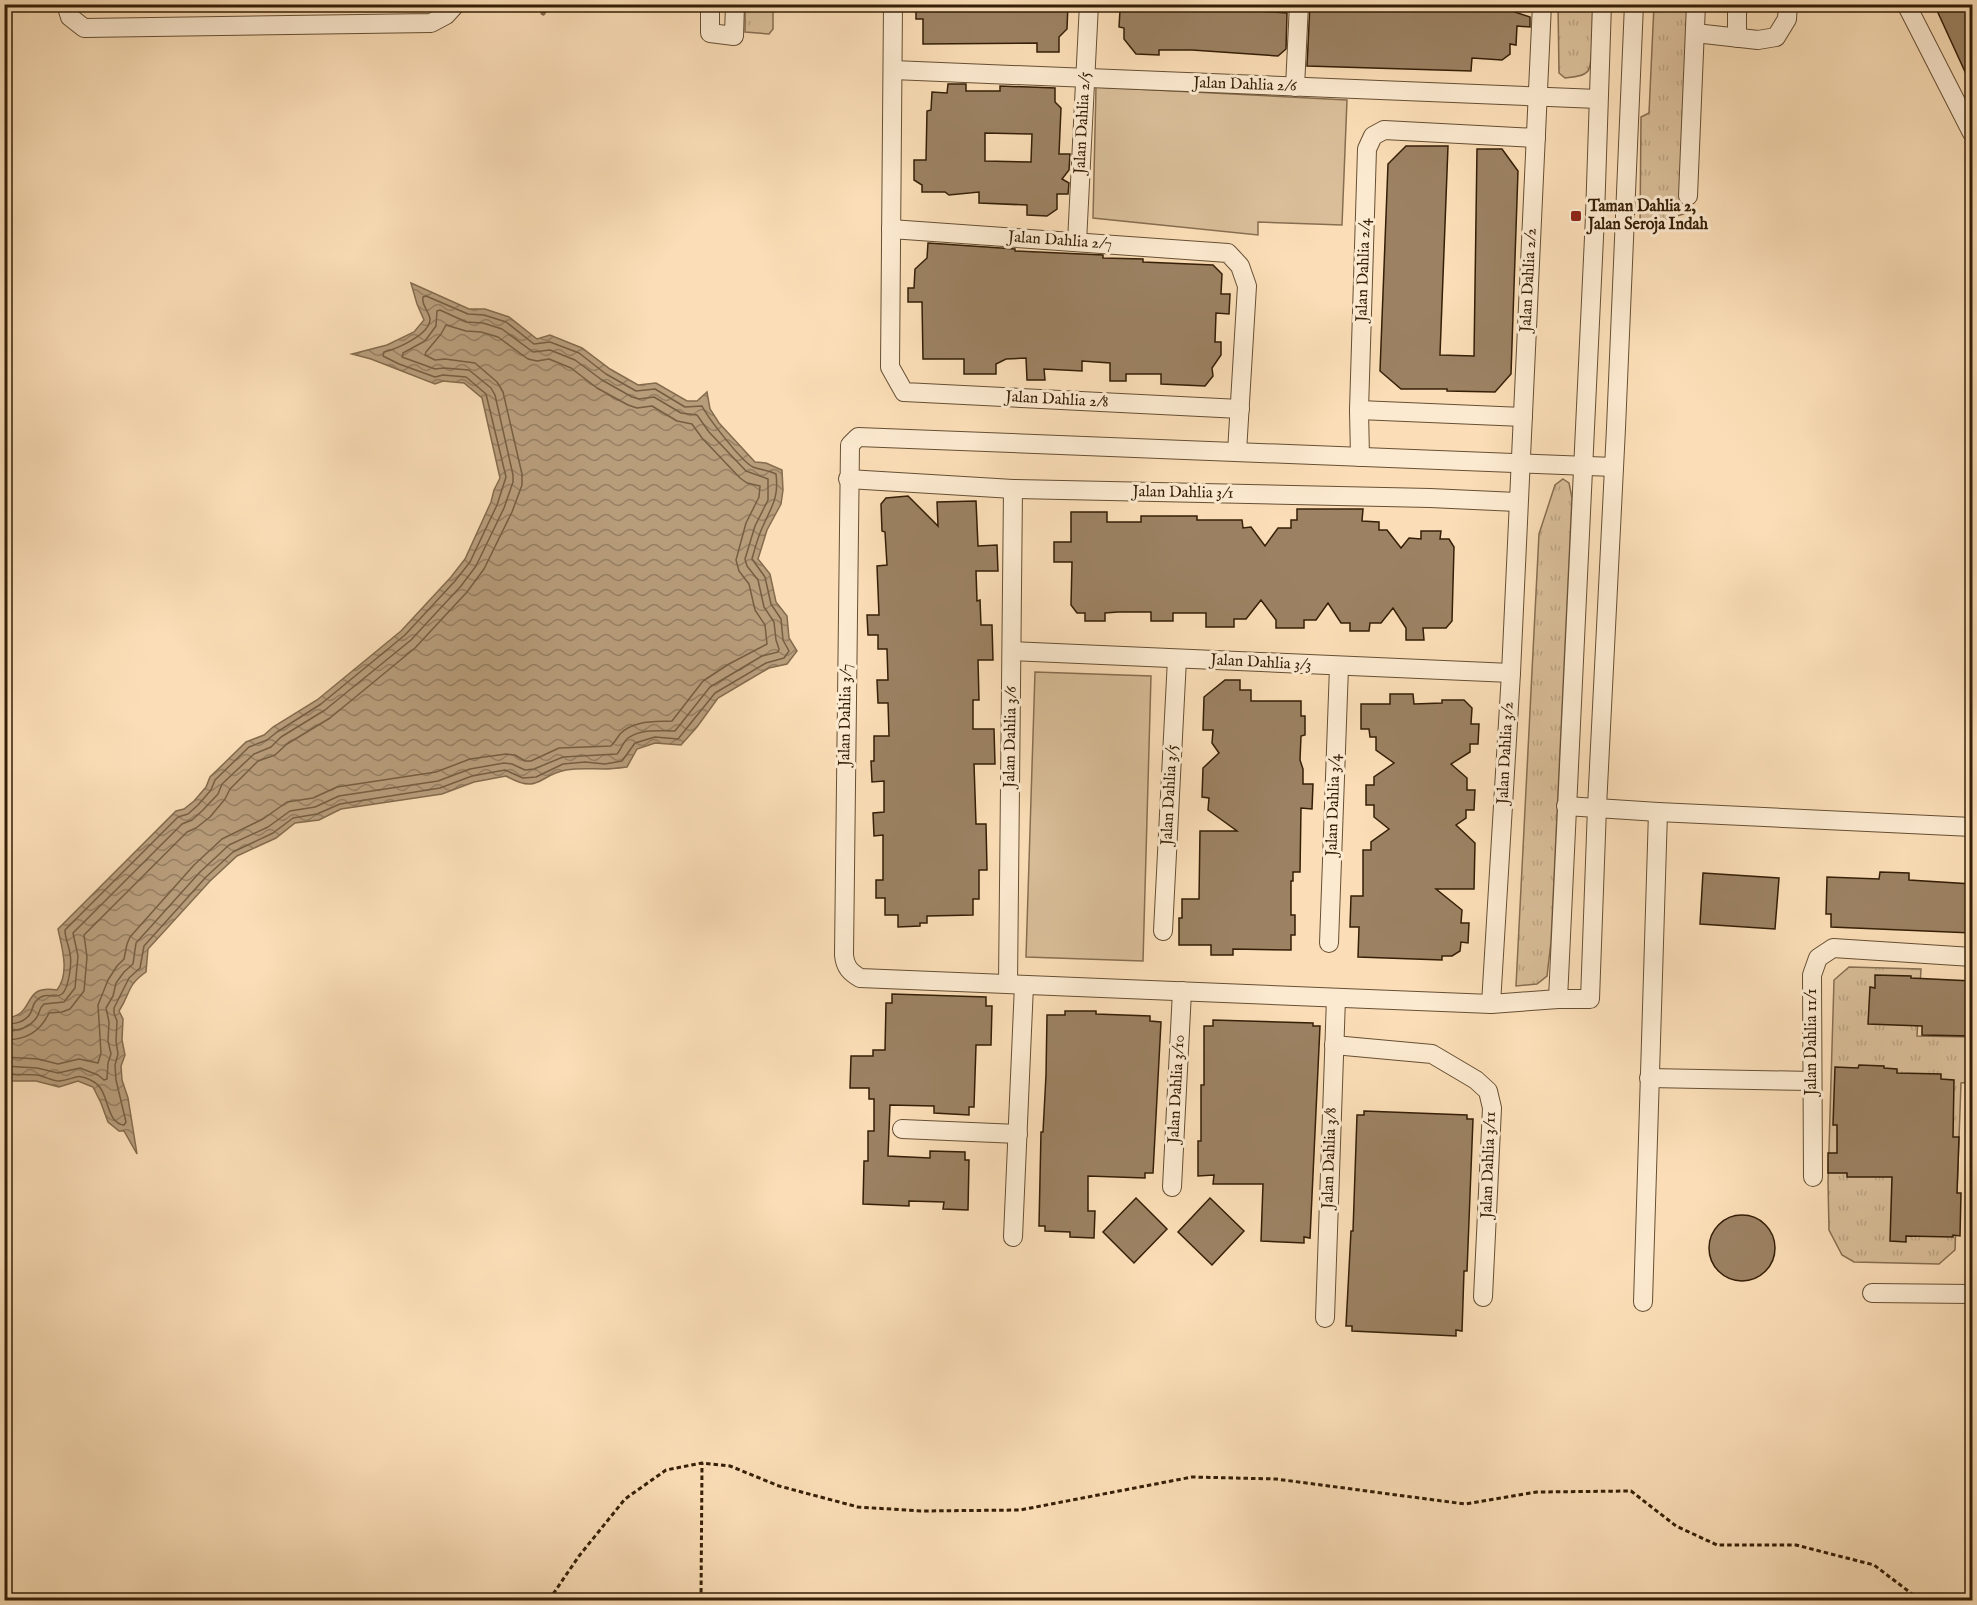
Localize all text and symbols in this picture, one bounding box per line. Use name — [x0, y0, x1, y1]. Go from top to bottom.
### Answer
street label: Jalan Dahlia 2/5 — [1070, 71, 1096, 177]
street label: Jalan Dahlia 2/6 — [1191, 73, 1297, 97]
place label: Taman Dahlia 2, Jalan Seroja Indah — [1586, 197, 1708, 235]
marker: Taman Dahlia 2, Jalan Seroja Indah — [1569, 209, 1583, 223]
street label: Jalan Dahlia 2/4 — [1352, 218, 1376, 324]
street label: Jalan Dahlia 2/7 — [1005, 227, 1113, 255]
street label: Jalan Dahlia 2/2 — [1516, 228, 1542, 334]
street label: Jalan Dahlia 2/8 — [1003, 387, 1109, 413]
street label: Jalan Dahlia 3/1 — [1130, 482, 1234, 504]
street label: Jalan Dahlia 3/3 — [1208, 650, 1312, 676]
street label: Jalan Dahlia 3/7 — [835, 664, 857, 768]
street label: Jalan Dahlia 3/6 — [1000, 686, 1022, 790]
street label: Jalan Dahlia 3/2 — [1493, 701, 1519, 807]
street label: Jalan Dahlia 3/5 — [1157, 744, 1183, 848]
street label: Jalan Dahlia 3/4 — [1322, 753, 1346, 859]
street label: Jalan Dahlia 11/1 — [1802, 988, 1822, 1098]
street label: Jalan Dahlia 3/10 — [1164, 1034, 1190, 1146]
street label: Jalan Dahlia 3/8 — [1318, 1107, 1342, 1211]
street label: Jalan Dahlia 3/11 — [1477, 1111, 1501, 1221]

